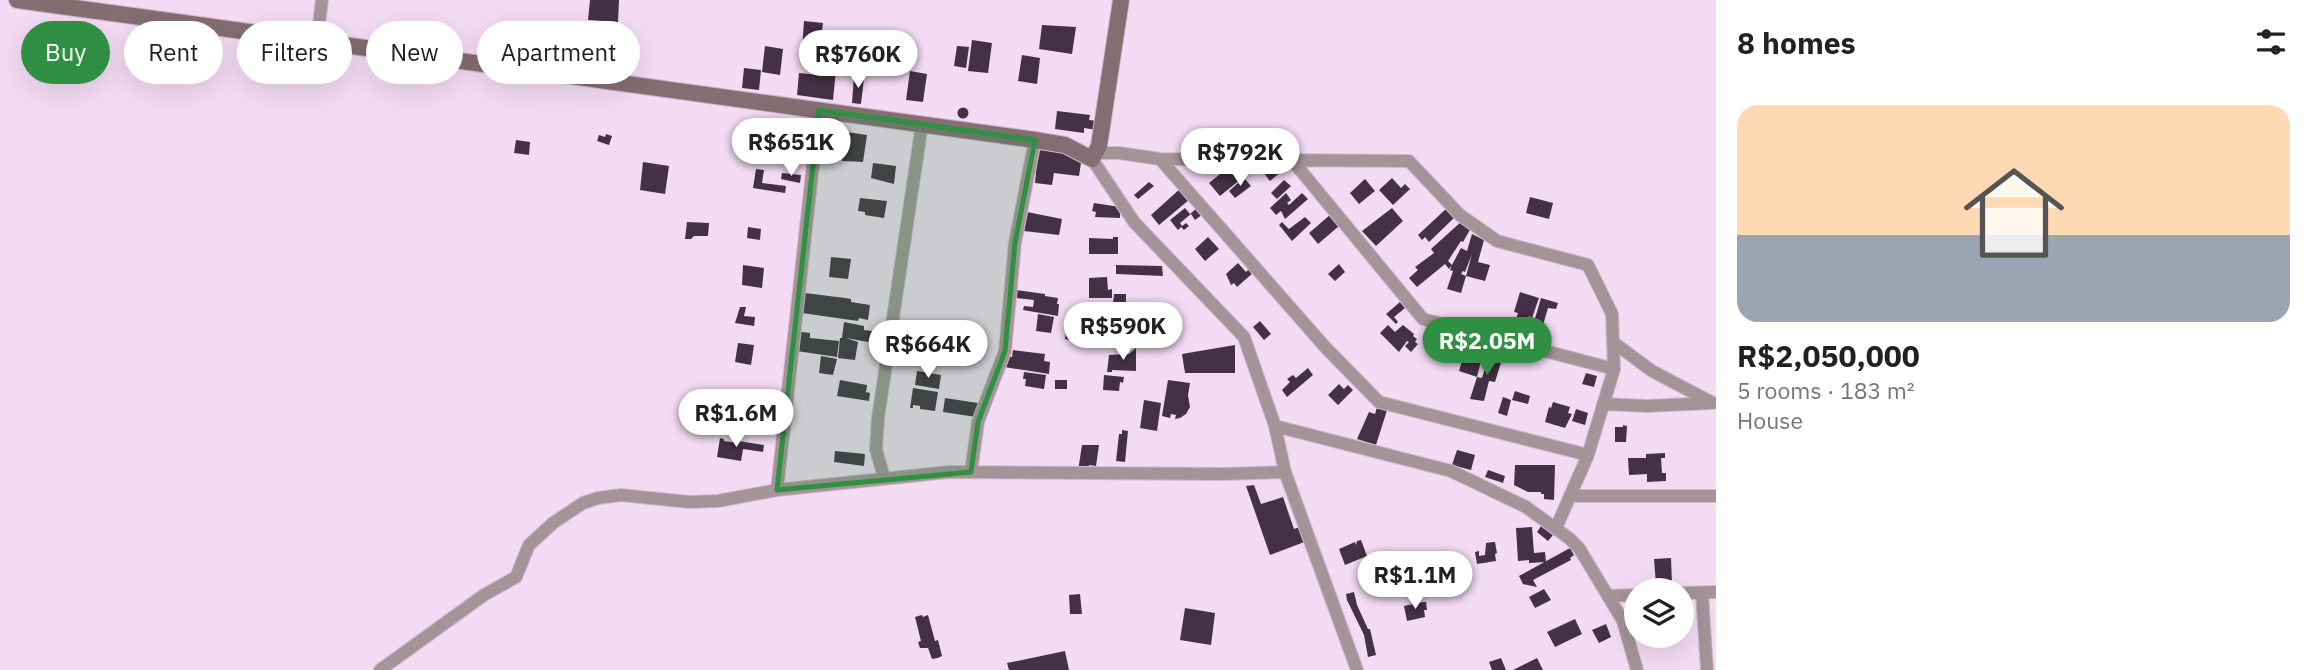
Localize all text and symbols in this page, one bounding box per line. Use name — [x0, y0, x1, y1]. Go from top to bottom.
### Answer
chip: Buy — [21, 21, 110, 84]
chip: Rent — [124, 21, 223, 84]
chip: Filters — [237, 21, 352, 84]
chip: New — [366, 21, 463, 84]
chip: Apartment — [477, 21, 640, 84]
text: 8 homes — [1737, 23, 1856, 62]
icon: filters — [2252, 23, 2290, 61]
pin: R$760K — [801, 31, 915, 90]
text: R$760K — [815, 38, 901, 68]
pin: R$651K — [734, 118, 848, 178]
text: R$651K — [748, 126, 834, 156]
pin: R$792K — [1183, 128, 1297, 188]
text: R$792K — [1197, 136, 1283, 166]
icon: home — [1951, 150, 2077, 276]
pin: R$590K — [1066, 302, 1180, 362]
text: R$590K — [1080, 310, 1166, 340]
pin: R$2.05M — [1422, 318, 1552, 377]
pin: R$664K — [871, 320, 985, 380]
text: R$2.05M — [1439, 325, 1535, 355]
text: R$664K — [885, 328, 971, 358]
text: R$2,050,000 — [1737, 336, 1920, 375]
text: 5 rooms · 183 m² — [1737, 375, 1915, 405]
pin: R$1.6M — [679, 390, 793, 449]
text: R$1.6M — [695, 397, 777, 427]
text: House — [1737, 405, 1803, 435]
pin: R$1.1M — [1358, 552, 1472, 611]
text: R$1.1M — [1374, 559, 1456, 589]
map controls — [1624, 578, 1694, 648]
button: layers — [1624, 578, 1694, 648]

